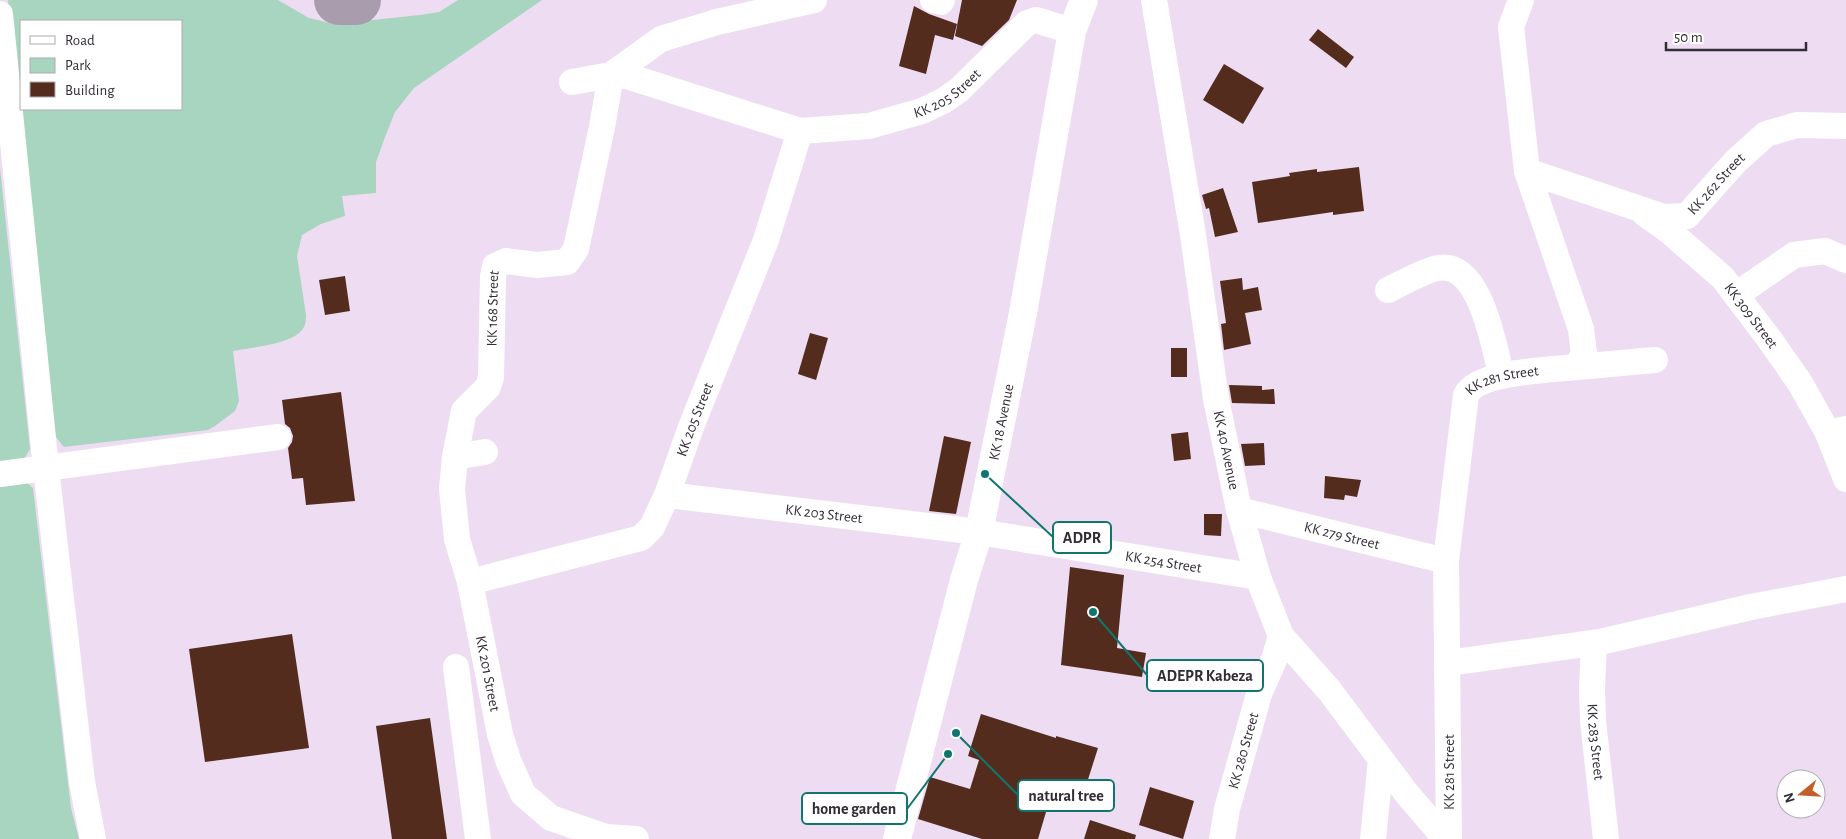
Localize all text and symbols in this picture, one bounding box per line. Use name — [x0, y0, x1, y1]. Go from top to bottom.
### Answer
legend — [20, 20, 182, 110]
scale bar — [1666, 20, 1806, 52]
text: 50 m — [1674, 30, 1703, 45]
text: Road — [65, 33, 95, 48]
text: Park — [65, 58, 91, 73]
street label: KK 205 Street — [912, 66, 983, 121]
text: Building — [65, 83, 115, 98]
street label: KK 262 Street — [1685, 150, 1748, 217]
street label: KK 168 Street — [484, 269, 502, 346]
street label: KK 309 Street — [1722, 280, 1781, 351]
street label: KK 281 Street — [1462, 363, 1539, 398]
street label: KK 205 Street — [674, 380, 716, 458]
street label: KK 18 Avenue — [986, 382, 1016, 461]
street label: KK 40 Avenue — [1211, 409, 1242, 491]
street label: KK 203 Street — [784, 502, 864, 526]
street label: KK 279 Street — [1303, 519, 1381, 552]
callout: ADPR — [1053, 522, 1111, 553]
text: ADPR — [1063, 530, 1102, 546]
street label: KK 254 Street — [1124, 548, 1203, 575]
street label: KK 201 Street — [473, 634, 503, 713]
callout: ADEPR Kabeza — [1147, 660, 1263, 691]
text: ADEPR Kabeza — [1157, 668, 1253, 684]
street label: KK 283 Street — [1585, 703, 1607, 781]
street label: KK 280 Street — [1225, 711, 1261, 791]
street label: KK 281 Street — [1442, 734, 1457, 810]
north arrow — [1776, 769, 1826, 819]
callout: natural tree — [1018, 780, 1114, 811]
text: natural tree — [1028, 788, 1104, 804]
text: N — [1781, 791, 1798, 805]
callout: home garden — [802, 793, 907, 824]
text: home garden — [812, 801, 896, 817]

